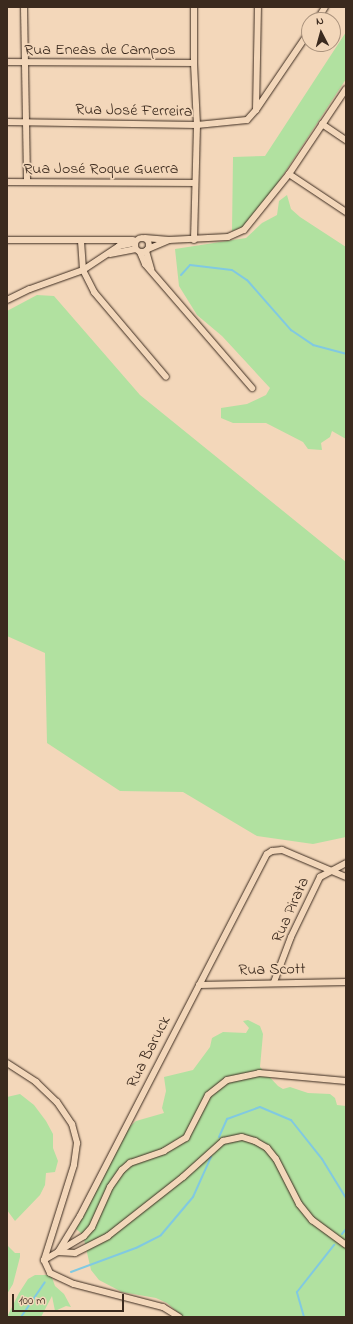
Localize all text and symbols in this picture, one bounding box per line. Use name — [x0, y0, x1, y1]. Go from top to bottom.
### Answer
north arrow — [301, 12, 341, 52]
text: N — [315, 13, 324, 29]
street label: Rua Eneas de Campos — [24, 40, 176, 60]
street label: Rua José Ferreira — [75, 100, 193, 122]
street label: Rua José Roque Guerra — [24, 159, 178, 179]
street label: Rua Pirata — [268, 874, 314, 946]
street label: Rua Scott — [238, 960, 306, 980]
street label: Rua Baruck — [123, 1013, 175, 1091]
scale bar — [14, 1286, 126, 1312]
text: 100 m — [19, 1292, 46, 1310]

